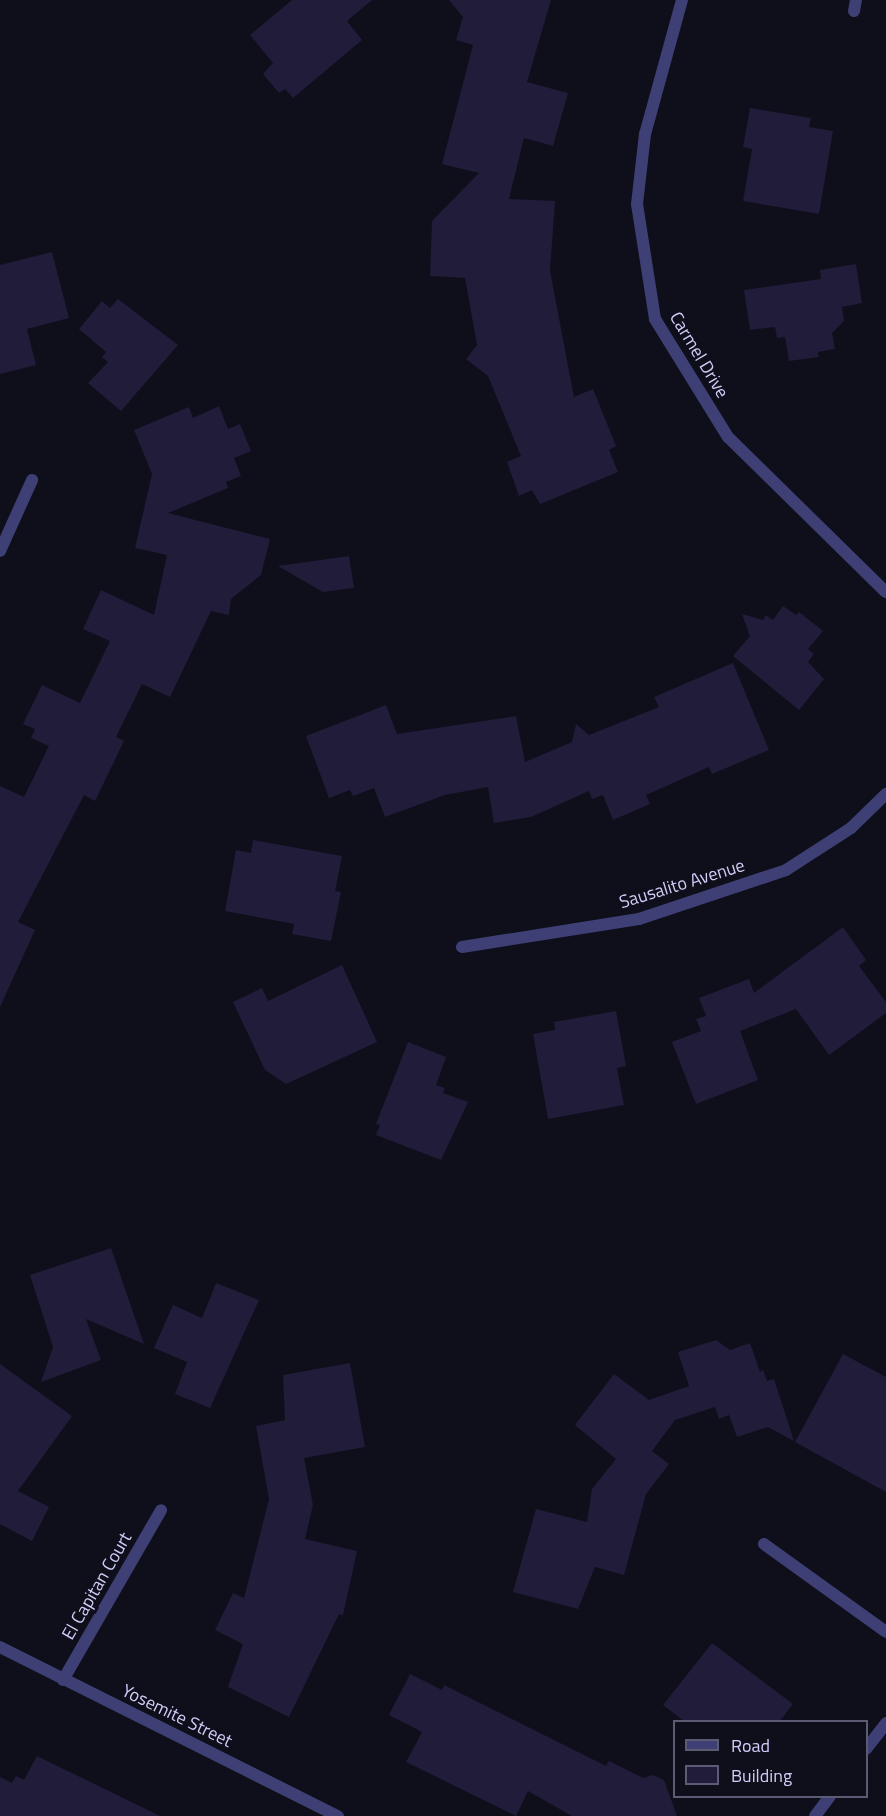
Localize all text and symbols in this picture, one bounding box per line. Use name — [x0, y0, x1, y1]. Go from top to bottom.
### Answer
street label: Carmel Drive — [665, 308, 733, 402]
street label: Sausalito Avenue — [617, 855, 747, 913]
street label: El Capitan Court — [58, 1528, 136, 1644]
street label: Yosemite Street — [118, 1680, 236, 1752]
legend — [673, 1720, 868, 1798]
text: Road — [731, 1732, 770, 1759]
text: Building — [731, 1762, 792, 1789]

